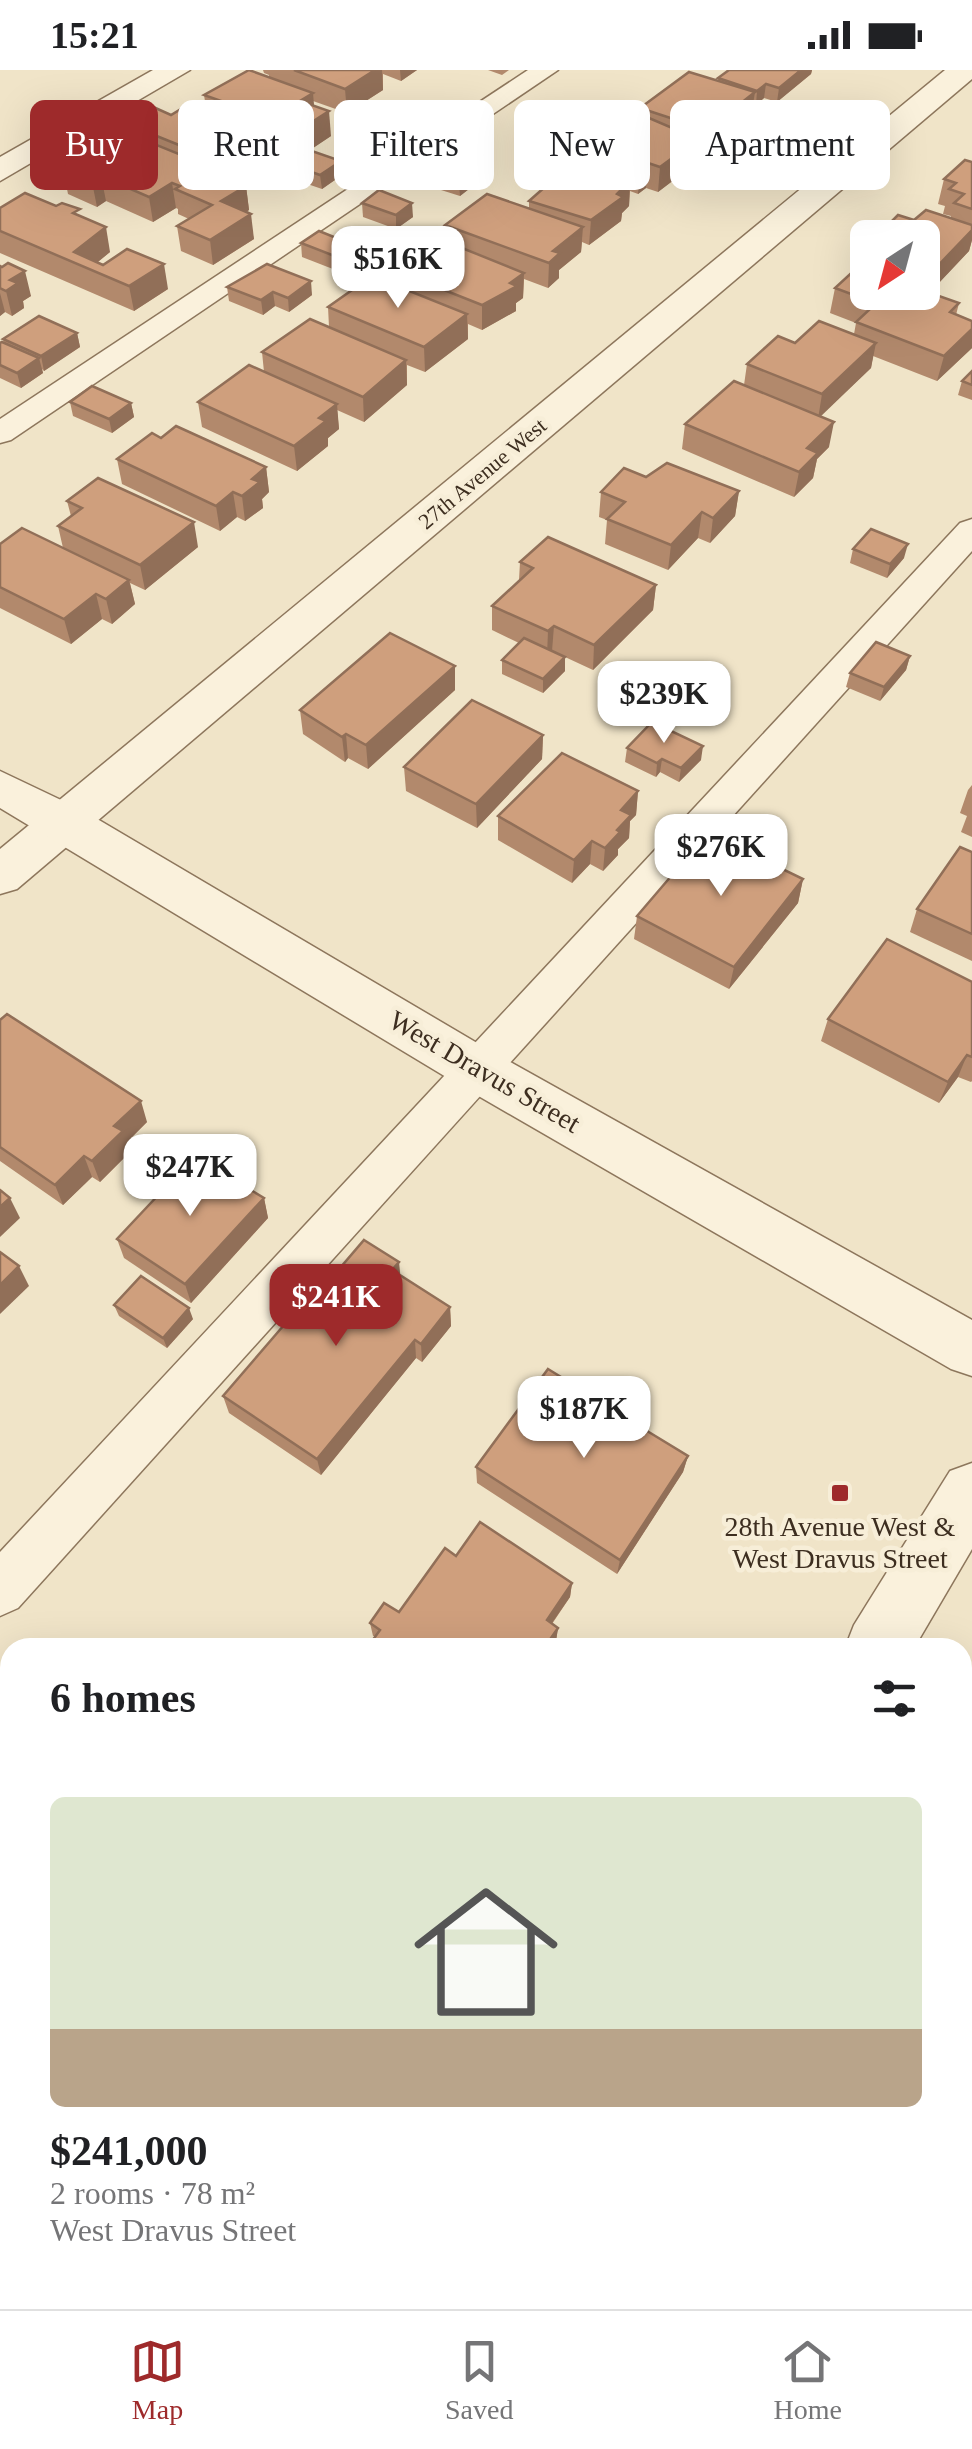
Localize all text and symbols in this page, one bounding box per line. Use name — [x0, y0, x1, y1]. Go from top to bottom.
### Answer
text: 15:21 — [50, 14, 139, 56]
chip: Buy — [30, 100, 158, 190]
chip: Rent — [178, 100, 314, 190]
chip: Filters — [334, 100, 494, 190]
chip: New — [514, 100, 650, 190]
chip: Apartment — [670, 100, 890, 190]
north arrow — [850, 220, 940, 310]
map controls — [850, 220, 940, 310]
pin: $516K — [328, 226, 468, 311]
text: $516K — [354, 240, 442, 276]
street label: 27th Avenue West — [413, 413, 551, 534]
pin: $239K — [594, 661, 734, 746]
text: $239K — [620, 675, 708, 711]
pin: $276K — [651, 814, 791, 899]
text: $276K — [677, 828, 765, 864]
street label: West Dravus Street — [384, 1004, 586, 1139]
pin: $247K — [120, 1134, 260, 1219]
text: $247K — [146, 1148, 234, 1184]
pin: $241K — [266, 1264, 406, 1349]
text: $241K — [292, 1278, 380, 1314]
pin: $187K — [514, 1376, 654, 1461]
text: $187K — [540, 1390, 628, 1426]
marker: 28th Avenue West & West Dravus Street — [829, 1482, 851, 1504]
place label: 28th Avenue West & West Dravus Street — [725, 1511, 956, 1574]
icon: filters — [867, 1671, 922, 1726]
text: 6 homes — [50, 1675, 196, 1721]
icon: home — [396, 1862, 576, 2042]
text: $241,000 — [50, 2128, 208, 2174]
text: 2 rooms · 78 m² — [50, 2175, 255, 2211]
text: West Dravus Street — [50, 2212, 296, 2248]
tab: Map — [130, 2334, 185, 2426]
tab: Saved — [445, 2334, 513, 2426]
tab: Home — [774, 2334, 842, 2426]

